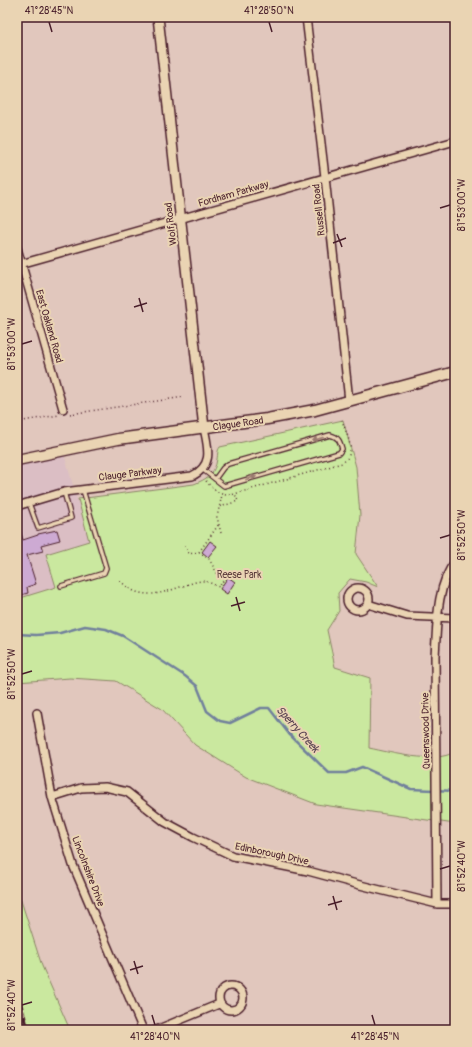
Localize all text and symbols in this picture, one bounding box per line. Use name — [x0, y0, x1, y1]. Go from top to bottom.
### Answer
text: 41°28'45"N — [25, 5, 74, 17]
text: 41°28'50"N — [244, 5, 294, 17]
street label: Fordham Parkway — [197, 178, 271, 210]
text: 81°53'00"W — [456, 178, 468, 231]
street label: Russell Road — [310, 183, 328, 237]
street label: Wolf Road — [162, 202, 180, 246]
street label: East Oakland Road — [33, 288, 65, 364]
text: 81°53'00"W — [6, 317, 18, 370]
street label: Clague Road — [212, 414, 264, 433]
one-way arrow — [311, 436, 323, 442]
street label: Clauge Parkway — [98, 464, 163, 484]
one-way arrow — [245, 475, 257, 481]
text: 81°52'50"W — [456, 509, 468, 561]
park label: Reese Park — [217, 569, 262, 581]
text: 81°52'50"W — [6, 648, 18, 700]
street label: Queenswood Drive — [419, 692, 433, 769]
water label: Sperry Creek — [273, 703, 323, 756]
street label: Lincolnshire Drive — [69, 835, 107, 908]
street label: Edinborough Drive — [234, 840, 310, 868]
text: 81°52'40"W — [456, 840, 468, 892]
text: 81°52'40"W — [6, 979, 18, 1031]
text: 41°28'40"N — [130, 1031, 180, 1043]
text: 41°28'45"N — [351, 1031, 400, 1043]

